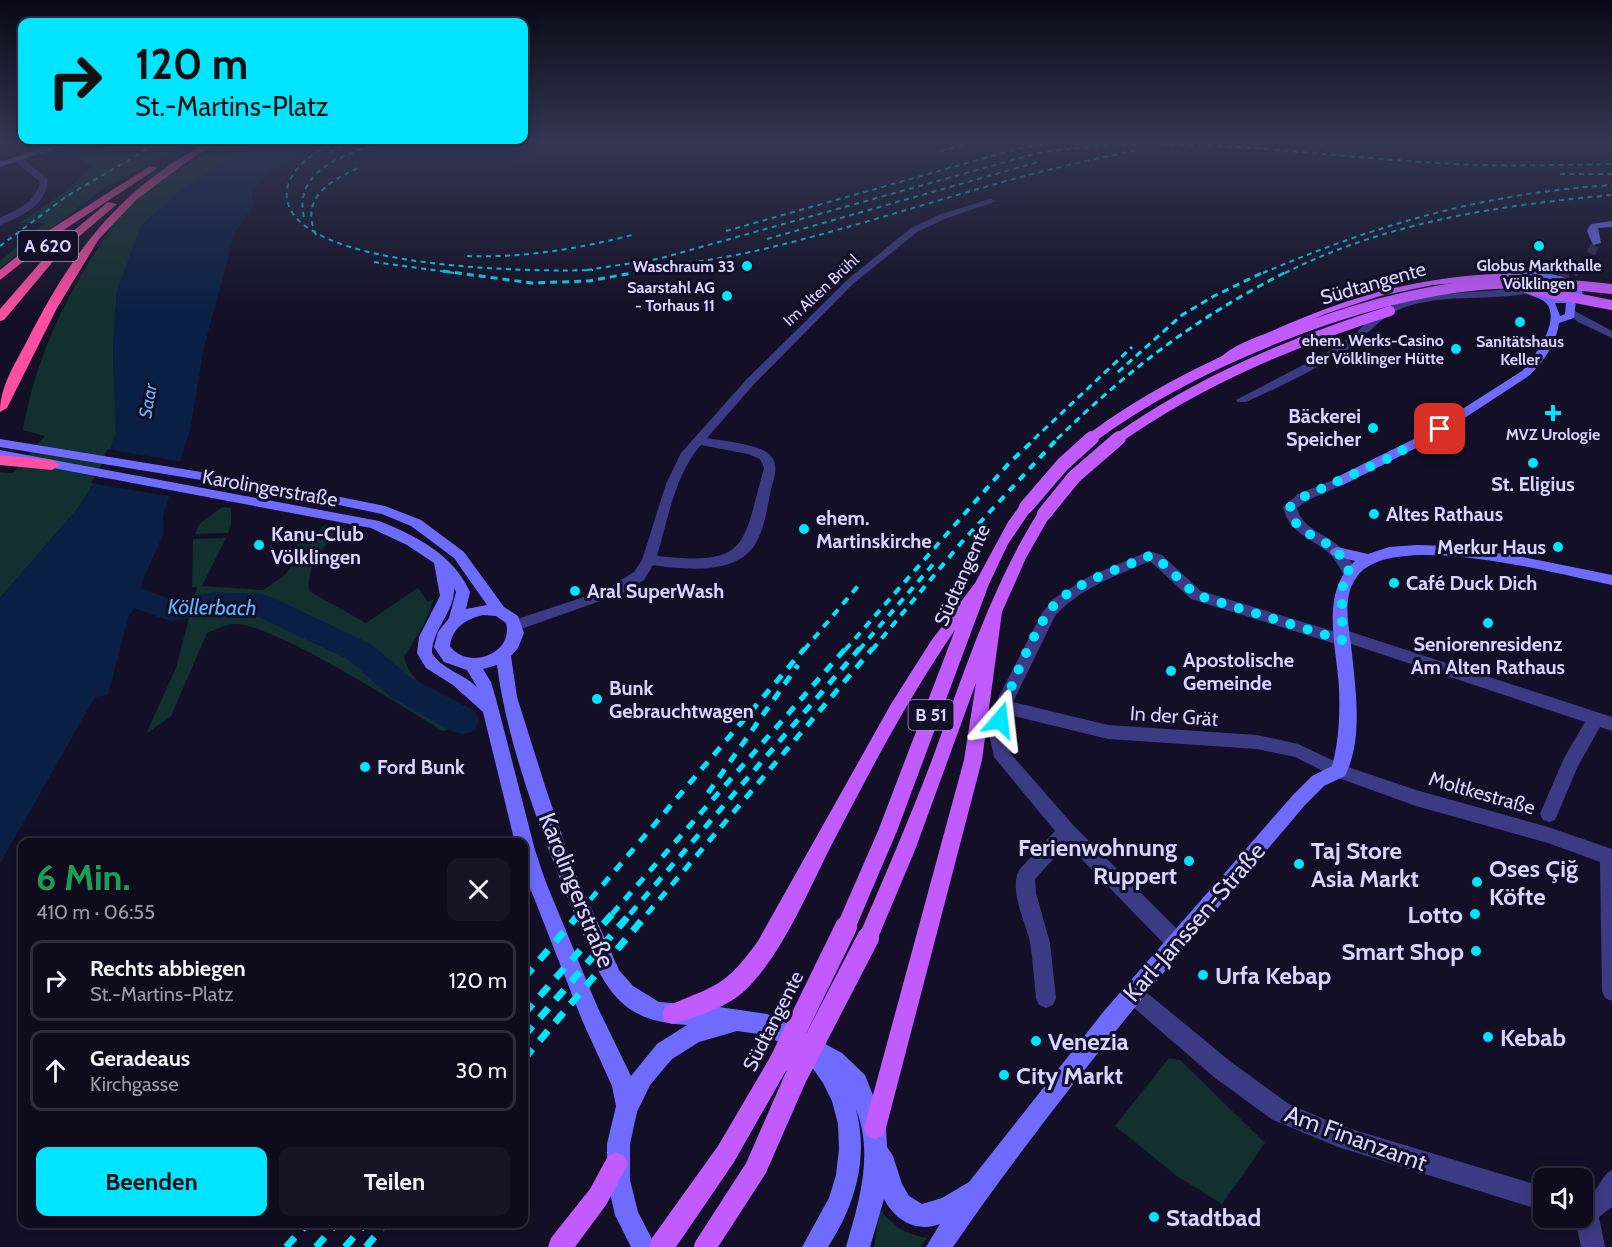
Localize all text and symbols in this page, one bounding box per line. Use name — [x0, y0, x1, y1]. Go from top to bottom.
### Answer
text: 120 m — [135, 38, 248, 90]
icon: right — [36, 42, 114, 120]
text: St.-Martins-Platz — [135, 90, 329, 123]
road number: A 620 — [18, 231, 78, 261]
marker: Globus Markthalle Völklingen — [1532, 239, 1546, 253]
street label: Im Alten Brühl — [779, 250, 863, 330]
street label: Südtangente — [1317, 256, 1429, 310]
place label: Globus Markthalle Völklingen — [1476, 256, 1602, 293]
place label: Waschraum 33 — [633, 257, 735, 276]
marker: Waschraum 33 — [740, 259, 754, 273]
place label: Saarstahl AG - Torhaus 11 — [627, 278, 715, 315]
marker: Saarstahl AG - Torhaus 11 — [720, 289, 734, 303]
marker: Sanitätshaus Keller — [1513, 315, 1527, 329]
place label: ehem. Werks-Casino der Völklinger Hütte — [1302, 331, 1444, 368]
place label: Sanitätshaus Keller — [1476, 332, 1564, 369]
marker: ehem. Werks-Casino der Völklinger Hütte — [1449, 342, 1463, 356]
water label: Saar — [134, 381, 162, 420]
pin — [1414, 403, 1465, 454]
place label: Bäckerei Speicher — [1286, 404, 1361, 451]
marker: MVZ Urologie — [1544, 404, 1562, 422]
icon: arrive — [1423, 412, 1456, 445]
marker: Bäckerei Speicher — [1366, 421, 1380, 435]
place label: MVZ Urologie — [1506, 425, 1600, 444]
marker: St. Eligius — [1526, 456, 1540, 470]
street label: Karolingerstraße — [200, 464, 340, 512]
place label: St. Eligius — [1491, 472, 1575, 496]
place label: Altes Rathaus — [1386, 502, 1503, 526]
place label: ehem. Martinskirche — [816, 506, 932, 553]
marker: Altes Rathaus — [1367, 507, 1381, 521]
street label: Südtangente — [929, 520, 995, 630]
place label: Kanu-Club Völklingen — [271, 522, 364, 569]
marker: ehem. Martinskirche — [797, 522, 811, 536]
place label: Merkur Haus — [1437, 535, 1546, 559]
marker: Kanu-Club Völklingen — [252, 538, 266, 552]
marker: Merkur Haus — [1551, 540, 1565, 554]
place label: Café Duck Dich — [1406, 571, 1537, 595]
marker: Café Duck Dich — [1387, 576, 1401, 590]
place label: Aral SuperWash — [587, 579, 724, 603]
marker: Aral SuperWash — [568, 584, 582, 598]
water label: Köllerbach — [167, 594, 257, 620]
marker: Seniorenresidenz Am Alten Rathaus — [1481, 616, 1495, 630]
place label: Seniorenresidenz Am Alten Rathaus — [1411, 632, 1565, 679]
place label: Apostolische Gemeinde — [1183, 648, 1294, 695]
marker: Apostolische Gemeinde — [1164, 664, 1178, 678]
place label: Bunk Gebrauchtwagen — [609, 676, 754, 723]
position arrow — [968, 688, 1032, 752]
marker: Bunk Gebrauchtwagen — [590, 692, 604, 706]
road number: B 51 — [908, 700, 954, 730]
street label: In der Grät — [1129, 701, 1219, 731]
place label: Ford Bunk — [377, 755, 465, 779]
marker: Ford Bunk — [358, 760, 372, 774]
street label: Moltkestraße — [1426, 766, 1538, 820]
street label: Karolingerstraße — [533, 808, 621, 972]
place label: Ferienwohnung Ruppert — [1018, 833, 1177, 890]
street label: Karl-Janssen-Straße — [1117, 836, 1271, 1008]
place label: Taj Store Asia Markt — [1311, 836, 1419, 893]
marker: Ferienwohnung Ruppert — [1182, 854, 1196, 868]
place label: Oses Çiğ Köfte — [1489, 854, 1578, 911]
text: 6 Min. — [36, 855, 130, 899]
marker: Taj Store Asia Markt — [1292, 857, 1306, 871]
button: close — [447, 858, 510, 921]
marker: Oses Çiğ Köfte — [1470, 875, 1484, 889]
text: 410 m · 06:55 — [36, 900, 155, 924]
place label: Lotto — [1407, 900, 1463, 929]
marker: Lotto — [1468, 907, 1482, 921]
place label: Smart Shop — [1341, 937, 1464, 966]
marker: Smart Shop — [1469, 944, 1483, 958]
text: Rechts abbiegen — [90, 955, 246, 982]
place label: Urfa Kebap — [1215, 961, 1331, 990]
icon: right — [39, 964, 72, 997]
text: 120 m — [449, 967, 507, 994]
street label: Südtangente — [738, 967, 808, 1075]
marker: Urfa Kebap — [1196, 968, 1210, 982]
text: St.-Martins-Platz — [90, 982, 233, 1006]
place label: Kebab — [1500, 1023, 1566, 1052]
place label: Venezia — [1048, 1027, 1129, 1056]
marker: Kebab — [1481, 1030, 1495, 1044]
marker: Venezia — [1029, 1034, 1043, 1048]
text: Geradeaus — [90, 1045, 190, 1072]
icon: ahead — [39, 1054, 72, 1087]
text: 30 m — [455, 1057, 507, 1084]
place label: City Markt — [1016, 1061, 1123, 1090]
marker: City Markt — [997, 1068, 1011, 1082]
text: Kirchgasse — [90, 1072, 178, 1096]
street label: Am Finanzamt — [1281, 1099, 1431, 1177]
button: Beenden — [36, 1147, 267, 1216]
button: Teilen — [279, 1147, 510, 1216]
map controls — [1533, 1168, 1593, 1228]
button: sound — [1533, 1168, 1593, 1228]
place label: Stadtbad — [1166, 1203, 1261, 1232]
marker: Stadtbad — [1147, 1210, 1161, 1224]

